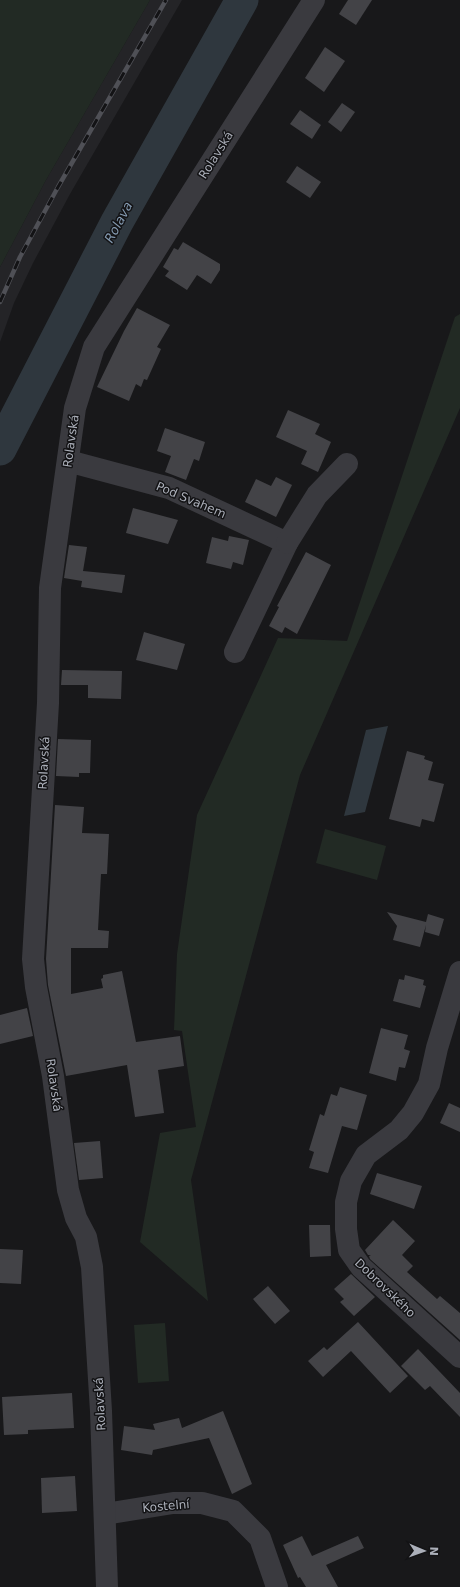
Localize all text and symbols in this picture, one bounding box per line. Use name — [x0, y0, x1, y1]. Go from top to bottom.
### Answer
street label: Rolavská — [196, 129, 236, 181]
water label: Rolava — [101, 199, 135, 245]
street label: Rolavská — [60, 414, 82, 468]
street label: Pod Svahem — [154, 479, 228, 521]
street label: Rolavská — [36, 736, 52, 790]
street label: Rolavská — [43, 1058, 65, 1112]
street label: Dobrovského — [352, 1256, 418, 1320]
street label: Rolavská — [92, 1377, 108, 1431]
street label: Kostelní — [142, 1497, 191, 1515]
north arrow — [404, 1531, 444, 1571]
text: N — [427, 1546, 440, 1556]

